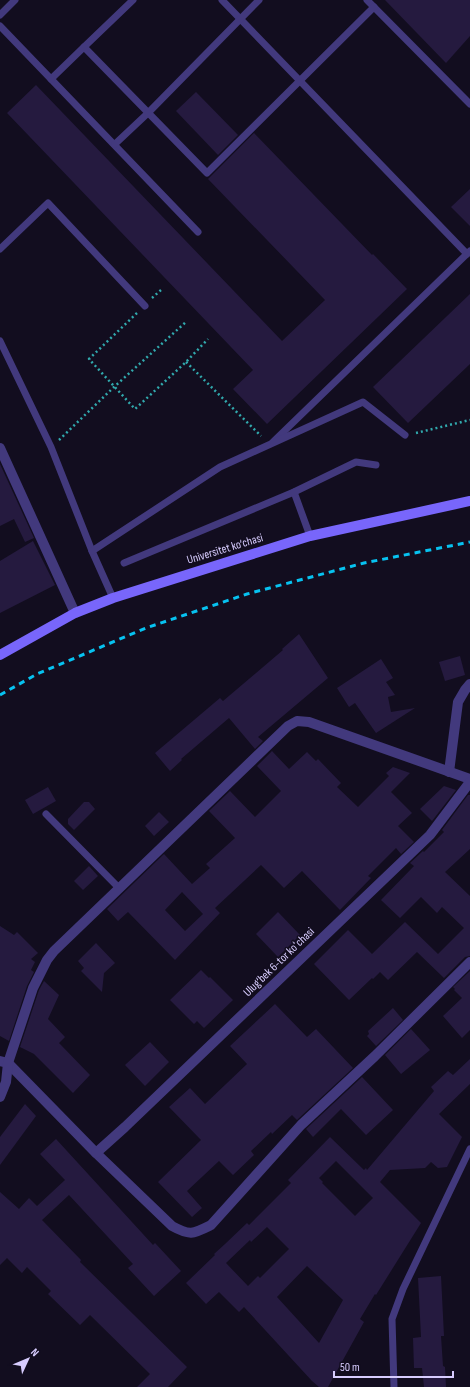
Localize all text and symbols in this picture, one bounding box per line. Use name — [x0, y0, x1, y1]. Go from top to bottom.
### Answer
street label: Universitet kо‘chasi — [185, 530, 265, 568]
street label: Ulug‘bek 6-tor koʻchasi — [240, 924, 318, 1000]
north arrow — [8, 1339, 48, 1379]
text: N — [28, 1346, 42, 1359]
scale bar — [334, 1353, 453, 1379]
text: 50 m — [340, 1360, 360, 1375]

